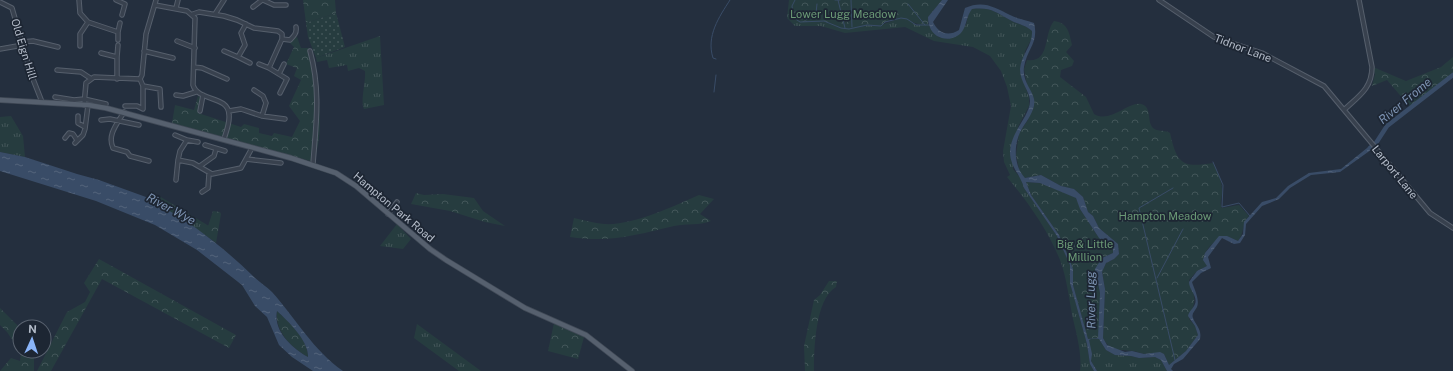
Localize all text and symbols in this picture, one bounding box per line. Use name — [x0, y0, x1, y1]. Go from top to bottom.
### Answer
park label: Lower Lugg Meadow — [790, 8, 896, 20]
street label: Old Eign Hill — [9, 17, 39, 81]
street label: Tidnor Lane — [1213, 32, 1273, 64]
water label: River Frome — [1376, 75, 1435, 127]
street label: Larport Lane — [1370, 143, 1420, 201]
street label: Hampton Park Road — [351, 170, 437, 244]
water label: River Wye — [144, 190, 198, 228]
park label: Hampton Meadow — [1119, 210, 1212, 222]
park label: Big & Little Million — [1057, 238, 1113, 263]
water label: River Lugg — [1083, 270, 1099, 329]
north arrow — [12, 319, 52, 359]
text: N — [28, 323, 37, 335]

